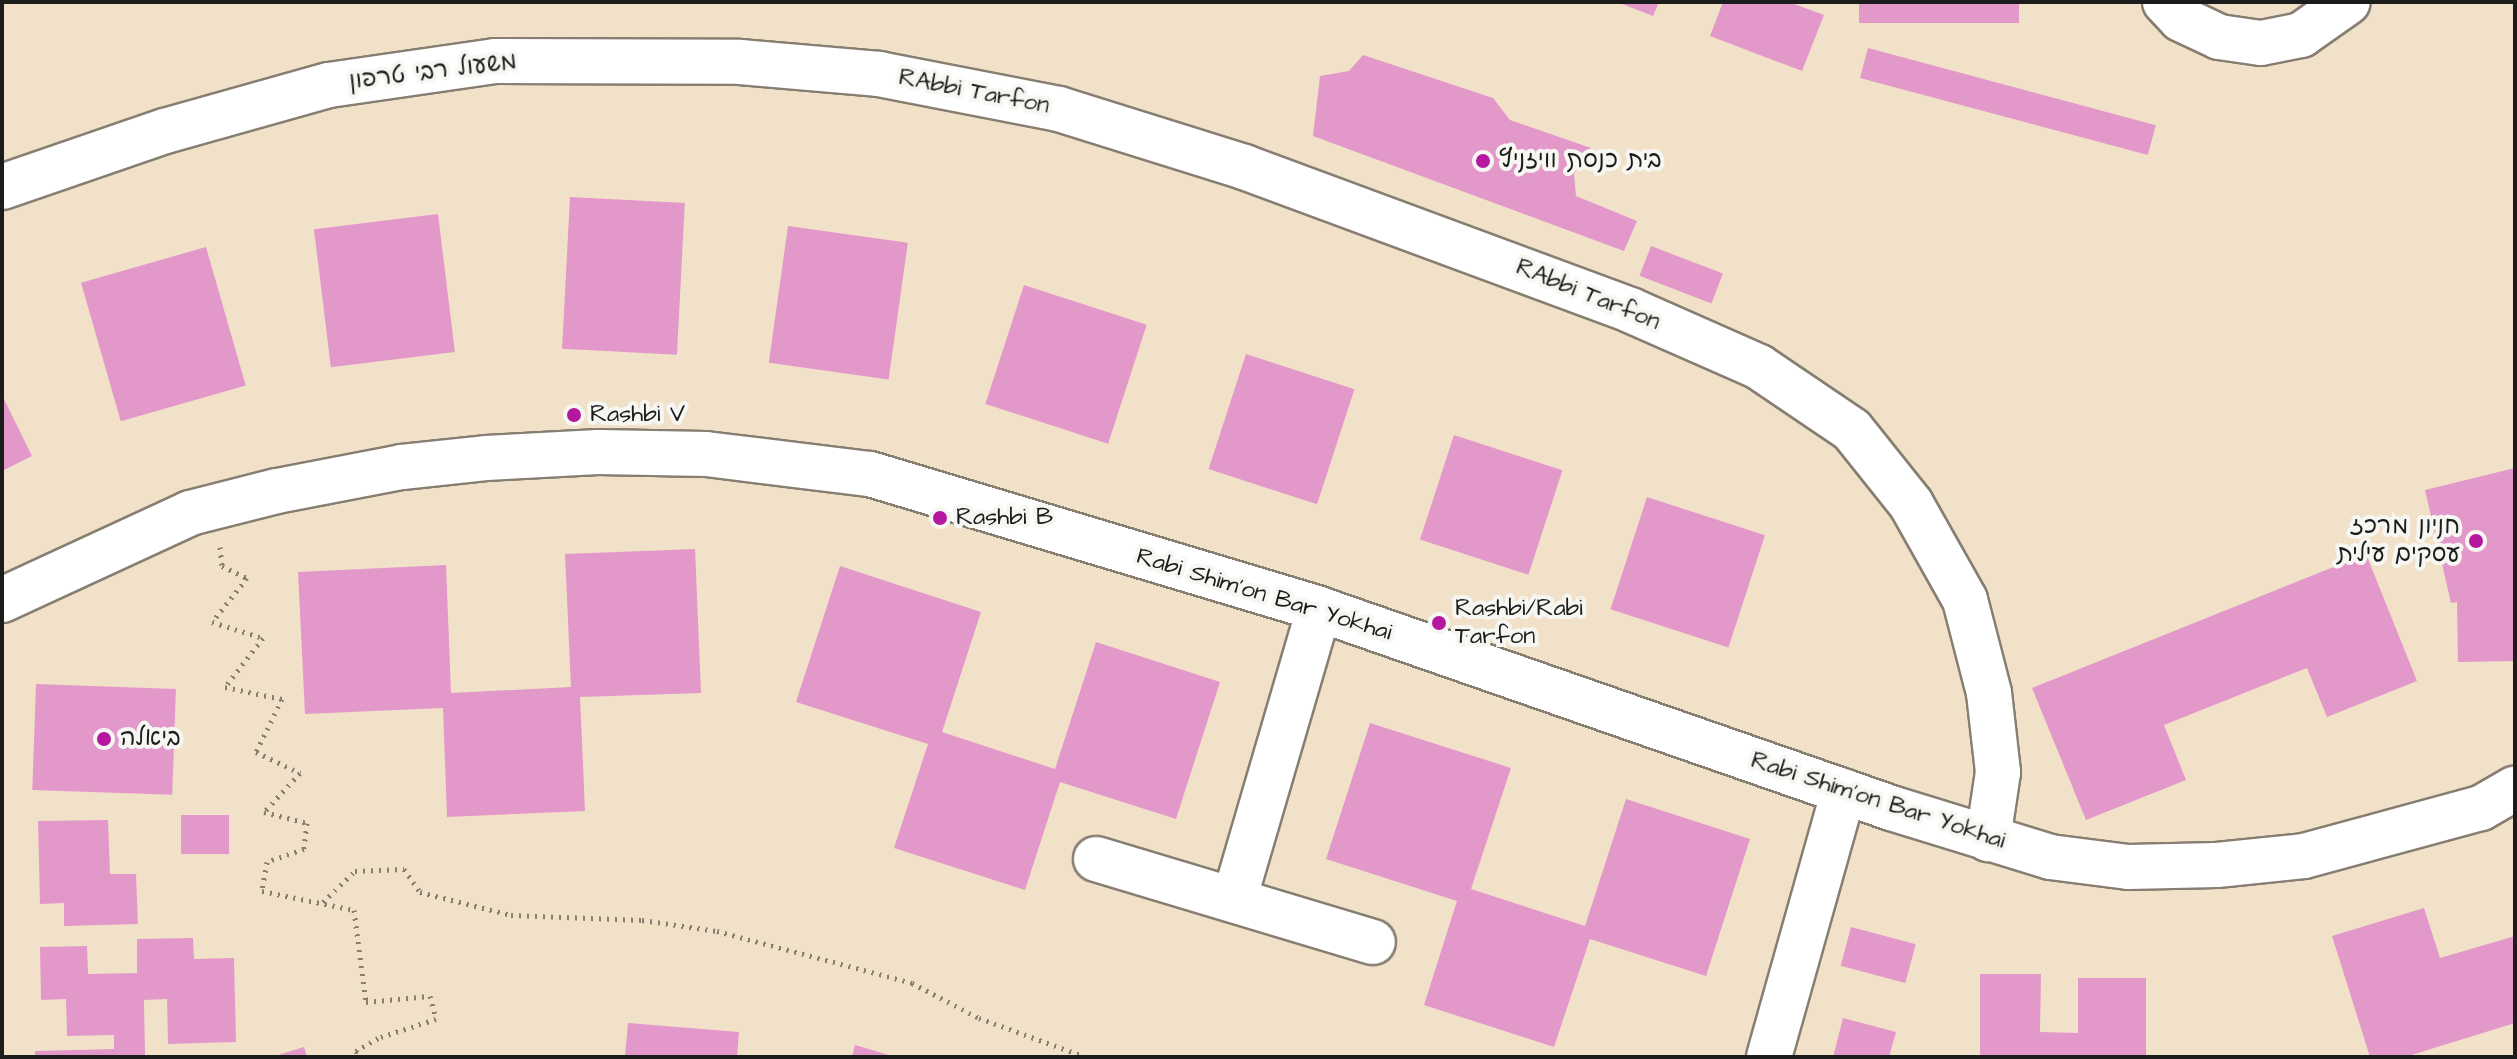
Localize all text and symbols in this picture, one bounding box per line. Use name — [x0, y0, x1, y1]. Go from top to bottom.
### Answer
street label: משעול רבי טרפון — [347, 47, 519, 97]
street label: RAbbi Tarfon — [896, 63, 1052, 121]
place label: בית כנסת וויזניץ — [1499, 147, 1662, 175]
marker: בית כנסת וויזניץ — [1474, 152, 1492, 170]
street label: RAbbi Tarfon — [1512, 253, 1664, 337]
place label: Rashbi V — [590, 401, 685, 429]
marker: Rashbi V — [565, 406, 583, 424]
place label: Rashbi B — [956, 504, 1053, 532]
marker: Rashbi B — [931, 509, 949, 527]
place label: חניון מרכז עסקים עילית — [2337, 513, 2460, 569]
marker: חניון מרכז עסקים עילית — [2467, 532, 2485, 550]
street label: Rabi Shim'on Bar Yokhai — [1133, 542, 1395, 648]
place label: Rashbi/Rabi Tarfon — [1455, 595, 1583, 651]
marker: Rashbi/Rabi Tarfon — [1430, 614, 1448, 632]
place label: ביאלה — [120, 725, 181, 753]
marker: ביאלה — [95, 730, 113, 748]
street label: Rabi Shim'on Bar Yokhai — [1747, 746, 2009, 856]

